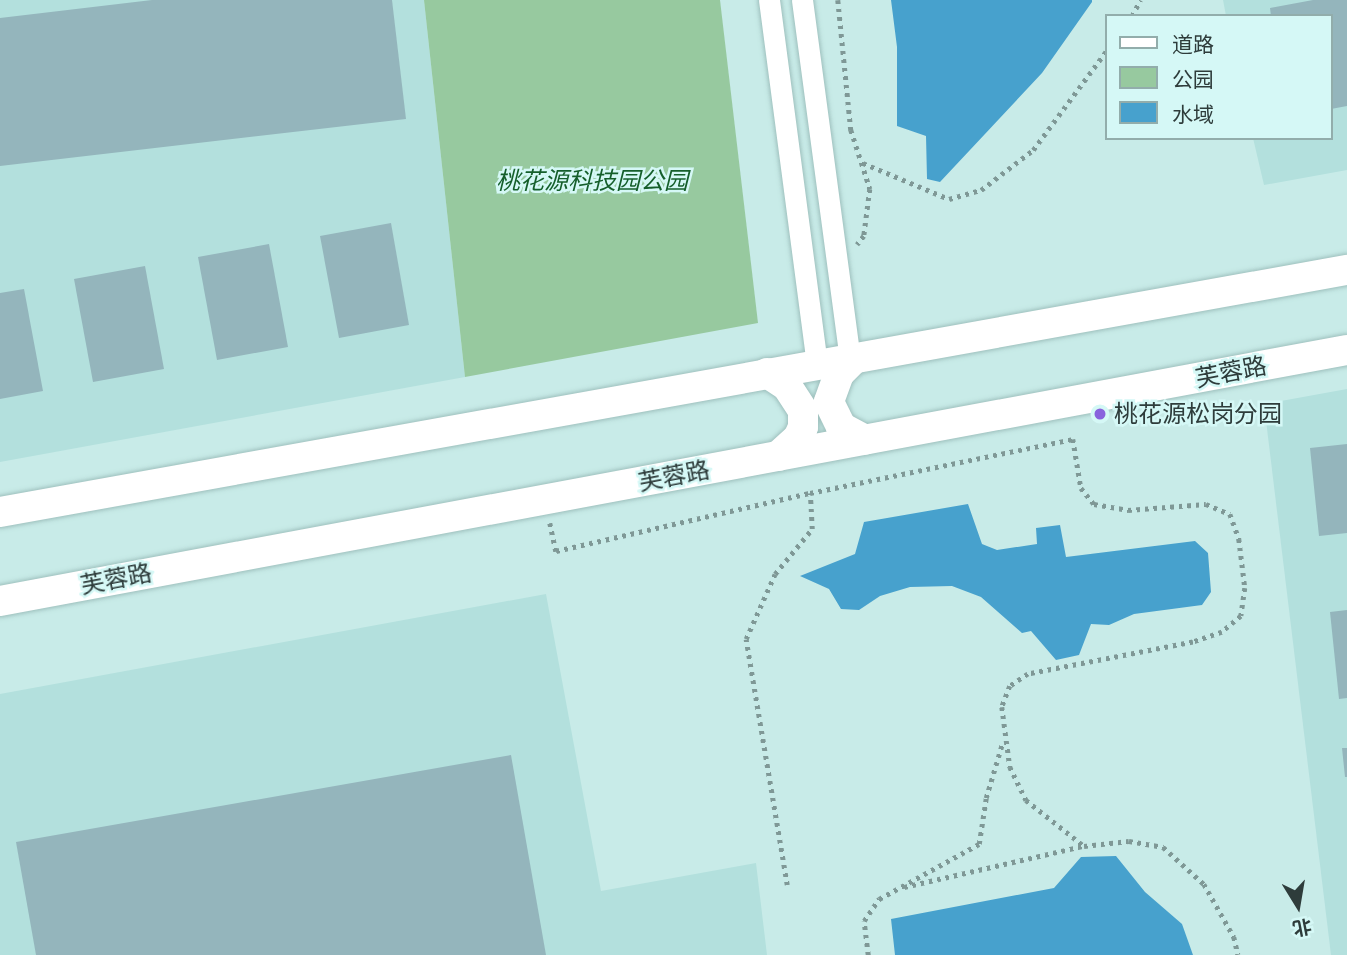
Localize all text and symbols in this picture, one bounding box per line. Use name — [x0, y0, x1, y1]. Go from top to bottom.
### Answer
legend — [1106, 14, 1333, 140]
text: 道路 — [1172, 32, 1214, 57]
text: 公园 — [1172, 67, 1214, 92]
text: 水域 — [1172, 102, 1214, 127]
park label: 桃花源科技园公园 — [496, 167, 688, 195]
street label: 芙蓉路 — [1193, 351, 1269, 393]
place label: 桃花源松岗分园 — [1114, 400, 1282, 428]
marker: 桃花源松岗分园 — [1092, 406, 1108, 422]
street label: 芙蓉路 — [636, 455, 712, 497]
street label: 芙蓉路 — [78, 558, 154, 600]
north arrow — [1263, 871, 1333, 941]
text: 北 — [1291, 914, 1314, 940]

